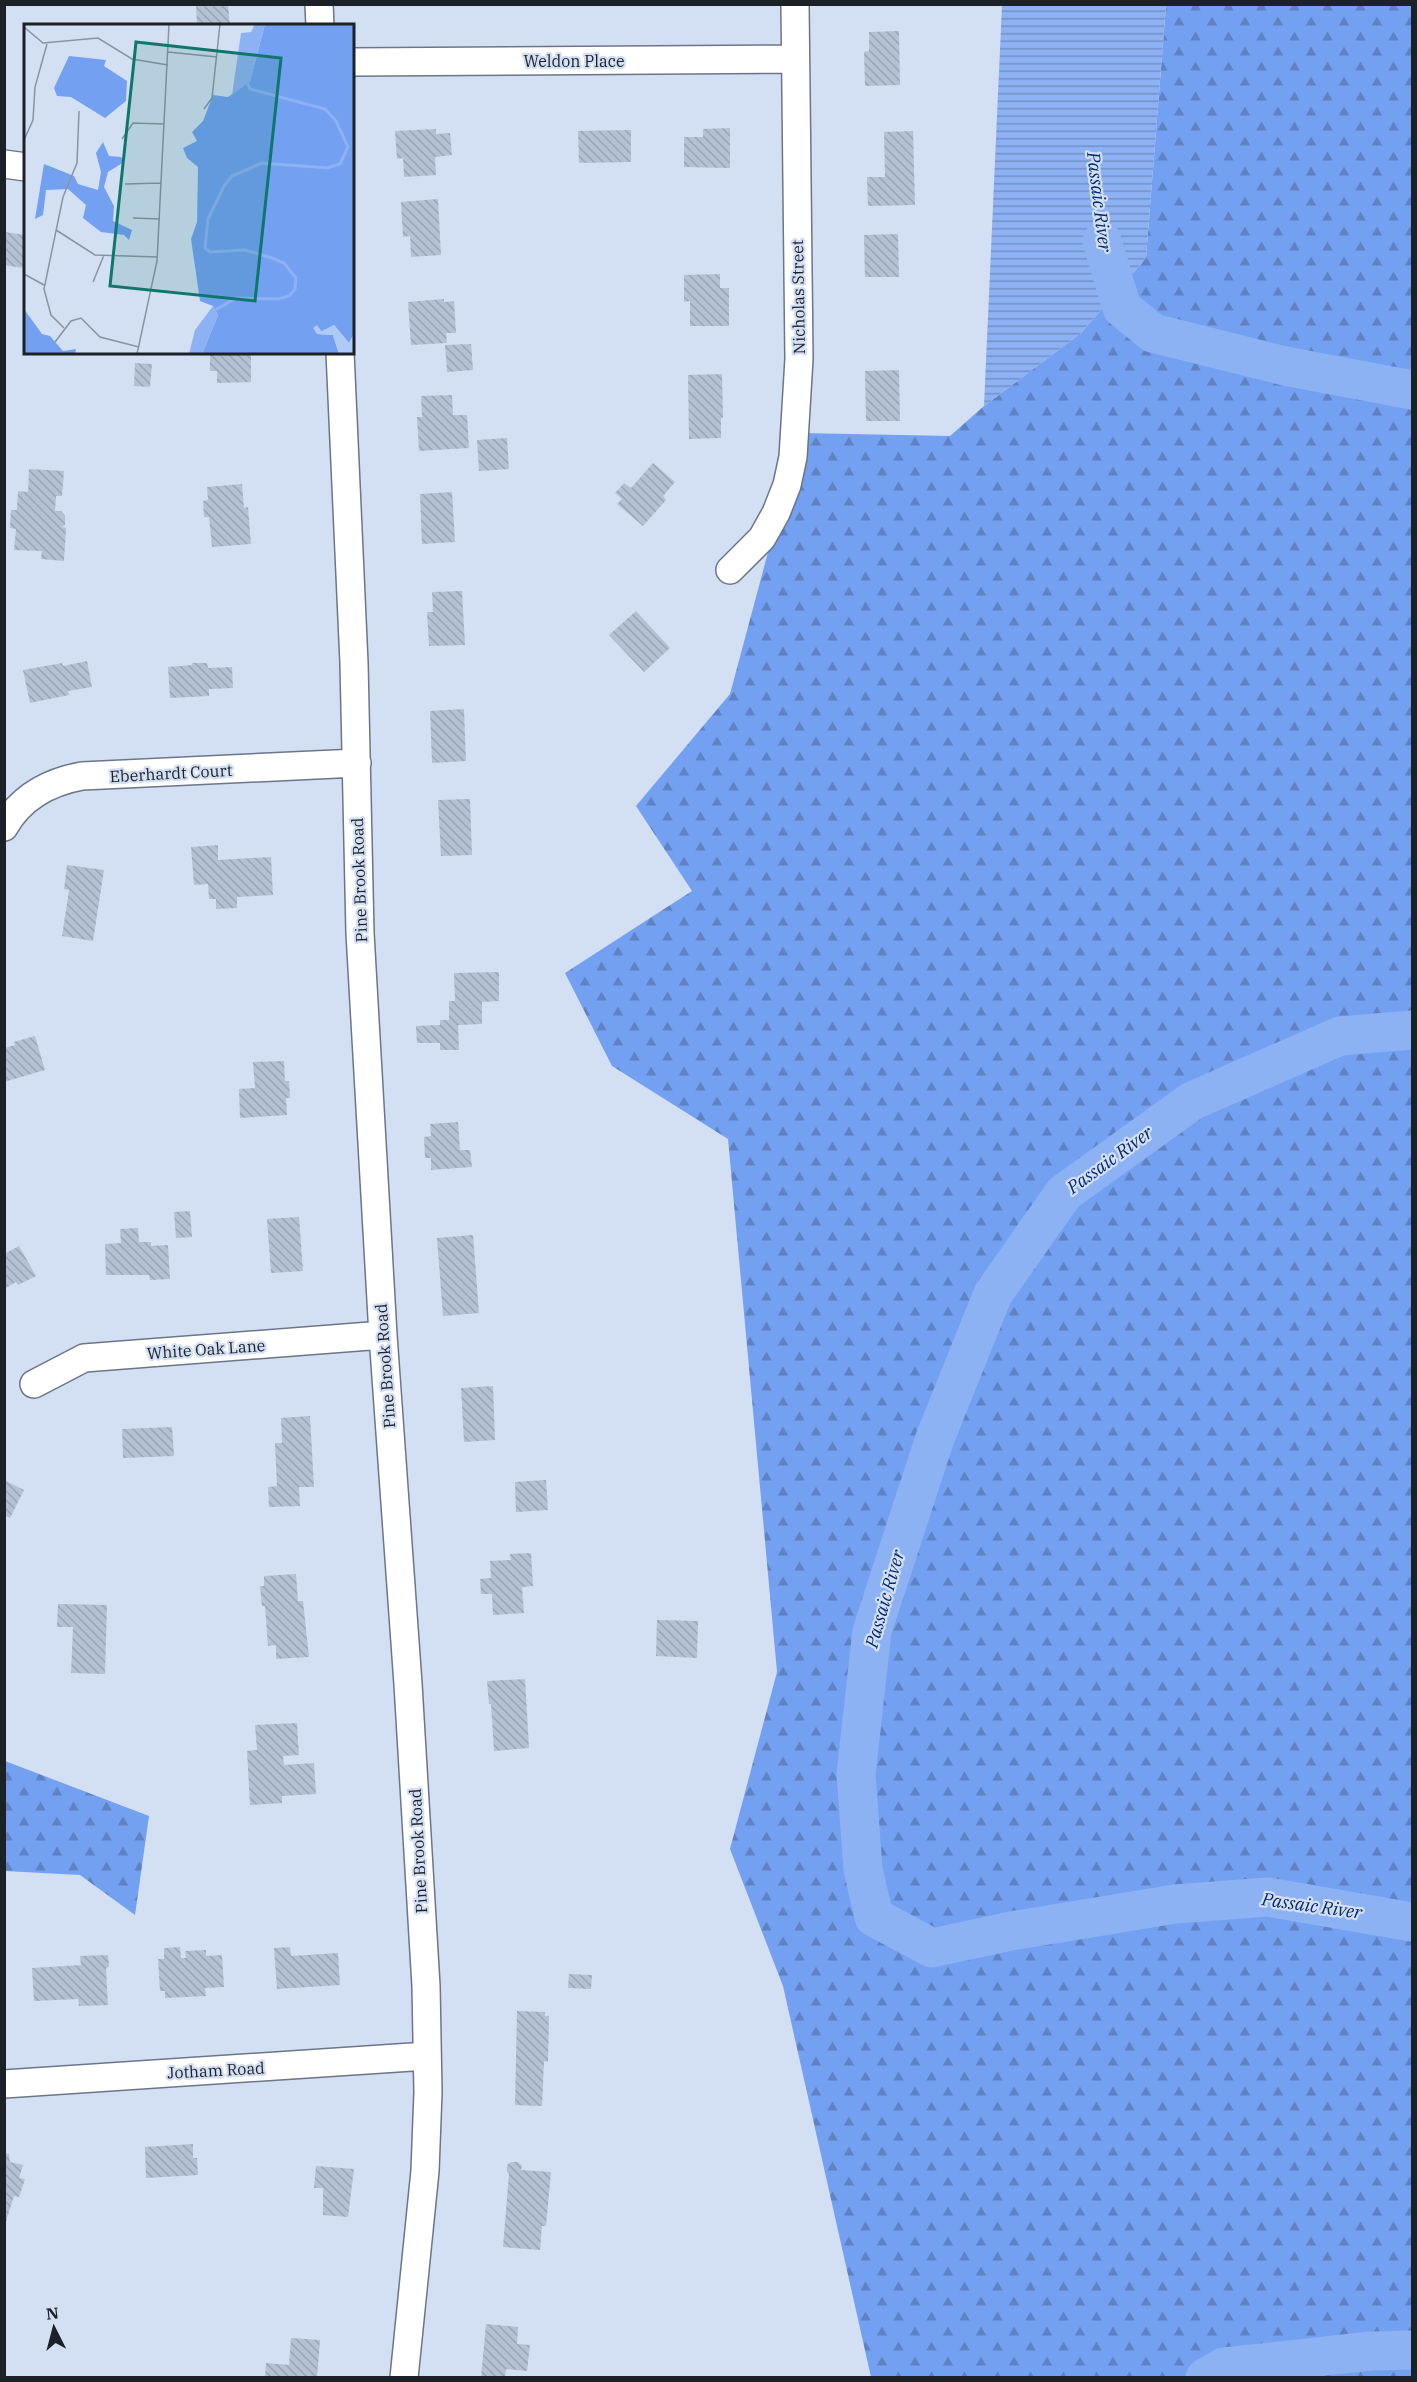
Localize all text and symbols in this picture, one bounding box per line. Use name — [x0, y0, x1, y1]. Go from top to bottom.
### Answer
inset map — [24, 24, 354, 354]
street label: Weldon Place — [523, 51, 625, 71]
water label: Passaic River — [1082, 150, 1117, 254]
street label: Nicholas Street — [787, 239, 809, 355]
street label: Eberhardt Court — [109, 760, 233, 786]
street label: Pine Brook Road — [347, 817, 371, 943]
water label: Passaic River — [1061, 1120, 1158, 1199]
street label: Pine Brook Road — [371, 1303, 399, 1429]
street label: White Oak Lane — [146, 1335, 266, 1363]
water label: Passaic River — [859, 1546, 910, 1651]
street label: Pine Brook Road — [405, 1788, 431, 1914]
water label: Passaic River — [1260, 1887, 1365, 1924]
street label: Jotham Road — [167, 2057, 266, 2083]
north arrow — [24, 2298, 84, 2358]
text: N — [45, 2302, 60, 2324]

